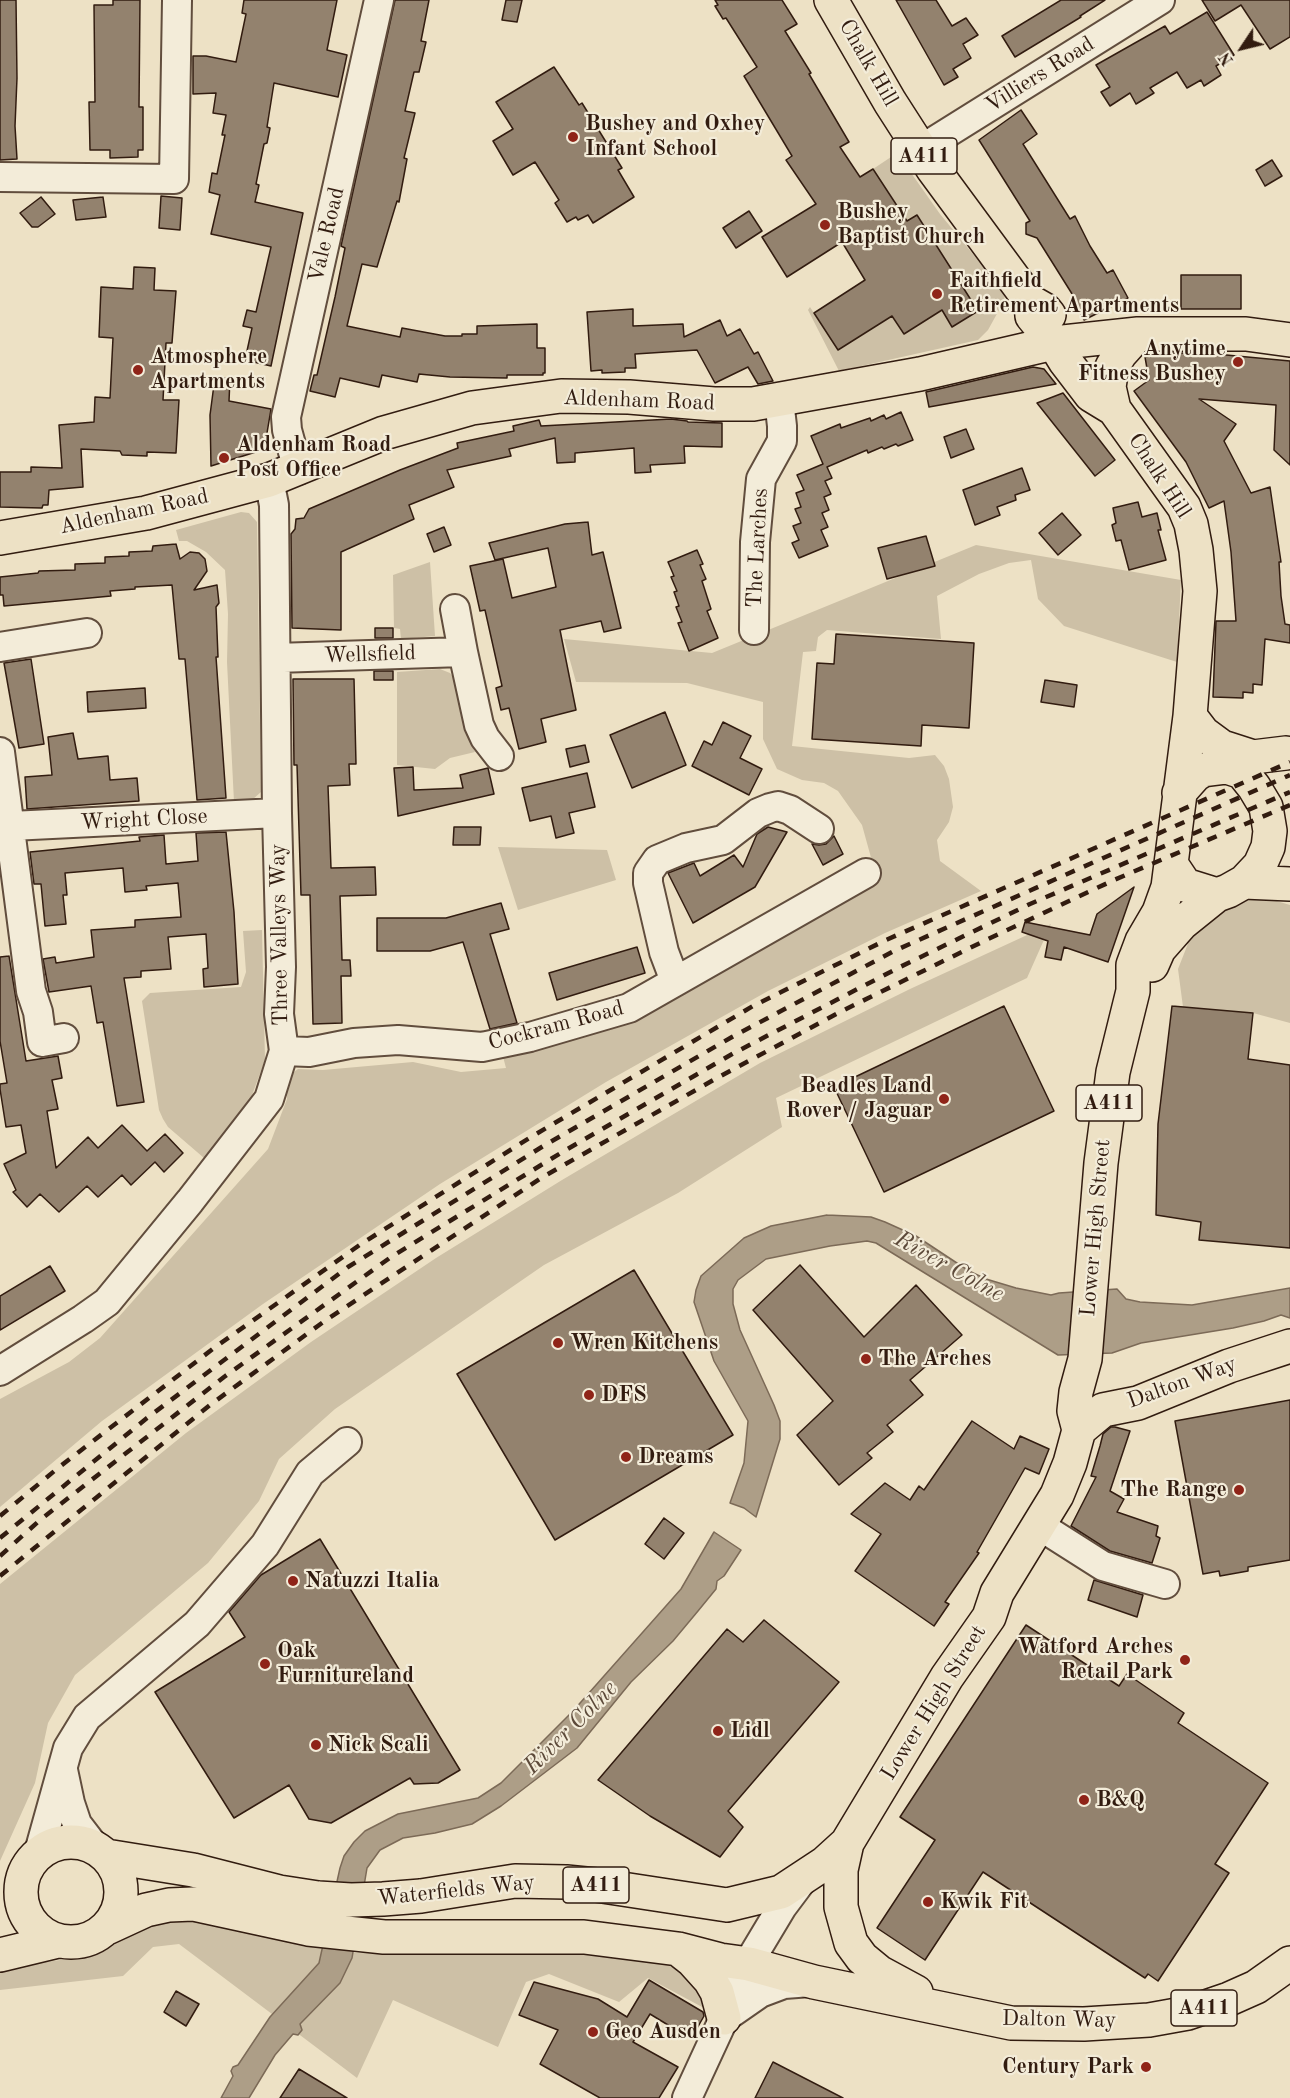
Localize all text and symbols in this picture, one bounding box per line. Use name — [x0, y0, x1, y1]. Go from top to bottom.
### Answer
street label: Chalk Hill — [833, 15, 903, 111]
north arrow — [1212, 18, 1272, 78]
street label: Villiers Road — [981, 31, 1099, 119]
text: N — [1217, 49, 1237, 68]
place label: Bushey and Oxhey Infant School — [585, 111, 765, 162]
marker: Bushey and Oxhey Infant School — [566, 130, 580, 144]
road number: A411 — [891, 138, 957, 174]
street label: Vale Road — [303, 185, 351, 285]
place label: Bushey Baptist Church — [837, 199, 985, 250]
marker: Bushey Baptist Church — [818, 218, 832, 232]
place label: Faithfield Retirement Apartments — [949, 268, 1179, 320]
marker: Faithfield Retirement Apartments — [930, 287, 944, 301]
place label: Anytime Fitness Bushey — [1078, 336, 1226, 388]
place label: Atmosphere Apartments — [150, 344, 267, 396]
marker: Anytime Fitness Bushey — [1231, 355, 1245, 369]
marker: Atmosphere Apartments — [131, 363, 145, 377]
street label: Aldenham Road — [563, 385, 715, 417]
street label: Chalk Hill — [1122, 428, 1196, 524]
place label: Aldenham Road Post Office — [236, 432, 391, 484]
marker: Aldenham Road Post Office — [217, 451, 231, 465]
street label: Aldenham Road — [57, 483, 211, 541]
street label: The Larches — [742, 487, 774, 609]
street label: Wellsfield — [323, 640, 417, 670]
street label: Wright Close — [80, 803, 208, 837]
street label: Three Valleys Way — [265, 844, 295, 1026]
street label: Cockram Road — [485, 995, 627, 1057]
place label: Beadles Land Rover / Jaguar — [786, 1073, 932, 1124]
road number: A411 — [1076, 1085, 1142, 1121]
marker: Beadles Land Rover / Jaguar — [937, 1092, 951, 1106]
street label: Lower High Street — [1075, 1138, 1117, 1318]
water label: River Colne — [889, 1225, 1009, 1309]
place label: Wren Kitchens — [570, 1330, 718, 1356]
marker: Wren Kitchens — [551, 1336, 565, 1350]
place label: The Arches — [878, 1346, 991, 1372]
street label: Dalton Way — [1124, 1351, 1240, 1415]
marker: The Arches — [859, 1352, 873, 1366]
place label: DFS — [601, 1382, 647, 1408]
marker: DFS — [582, 1388, 596, 1402]
place label: Dreams — [638, 1444, 713, 1470]
marker: Dreams — [619, 1450, 633, 1464]
place label: The Range — [1120, 1477, 1227, 1503]
marker: The Range — [1232, 1483, 1246, 1497]
place label: Natuzzi Italia — [305, 1568, 439, 1594]
marker: Natuzzi Italia — [286, 1574, 300, 1588]
street label: Lower High Street — [876, 1620, 992, 1786]
place label: Watford Arches Retail Park — [1017, 1634, 1173, 1686]
place label: Oak Furnitureland — [277, 1638, 414, 1690]
marker: Watford Arches Retail Park — [1178, 1653, 1192, 1667]
marker: Oak Furnitureland — [258, 1657, 272, 1671]
water label: River Colne — [518, 1675, 624, 1781]
place label: Lidl — [730, 1718, 770, 1744]
marker: Lidl — [711, 1724, 725, 1738]
place label: Nick Scali — [328, 1732, 428, 1758]
marker: Nick Scali — [309, 1738, 323, 1752]
place label: B&Q — [1096, 1787, 1145, 1813]
marker: B&Q — [1077, 1793, 1091, 1807]
road number: A411 — [563, 1867, 629, 1903]
street label: Waterfields Way — [376, 1870, 536, 1912]
place label: Kwik Fit — [940, 1889, 1028, 1915]
marker: Kwik Fit — [921, 1895, 935, 1909]
road number: A411 — [1171, 1990, 1237, 2026]
street label: Dalton Way — [1002, 2006, 1116, 2034]
place label: Geo Ausden — [605, 2019, 721, 2045]
marker: Geo Ausden — [586, 2025, 600, 2039]
place label: Century Park — [1002, 2054, 1134, 2080]
marker: Century Park — [1139, 2060, 1153, 2074]

